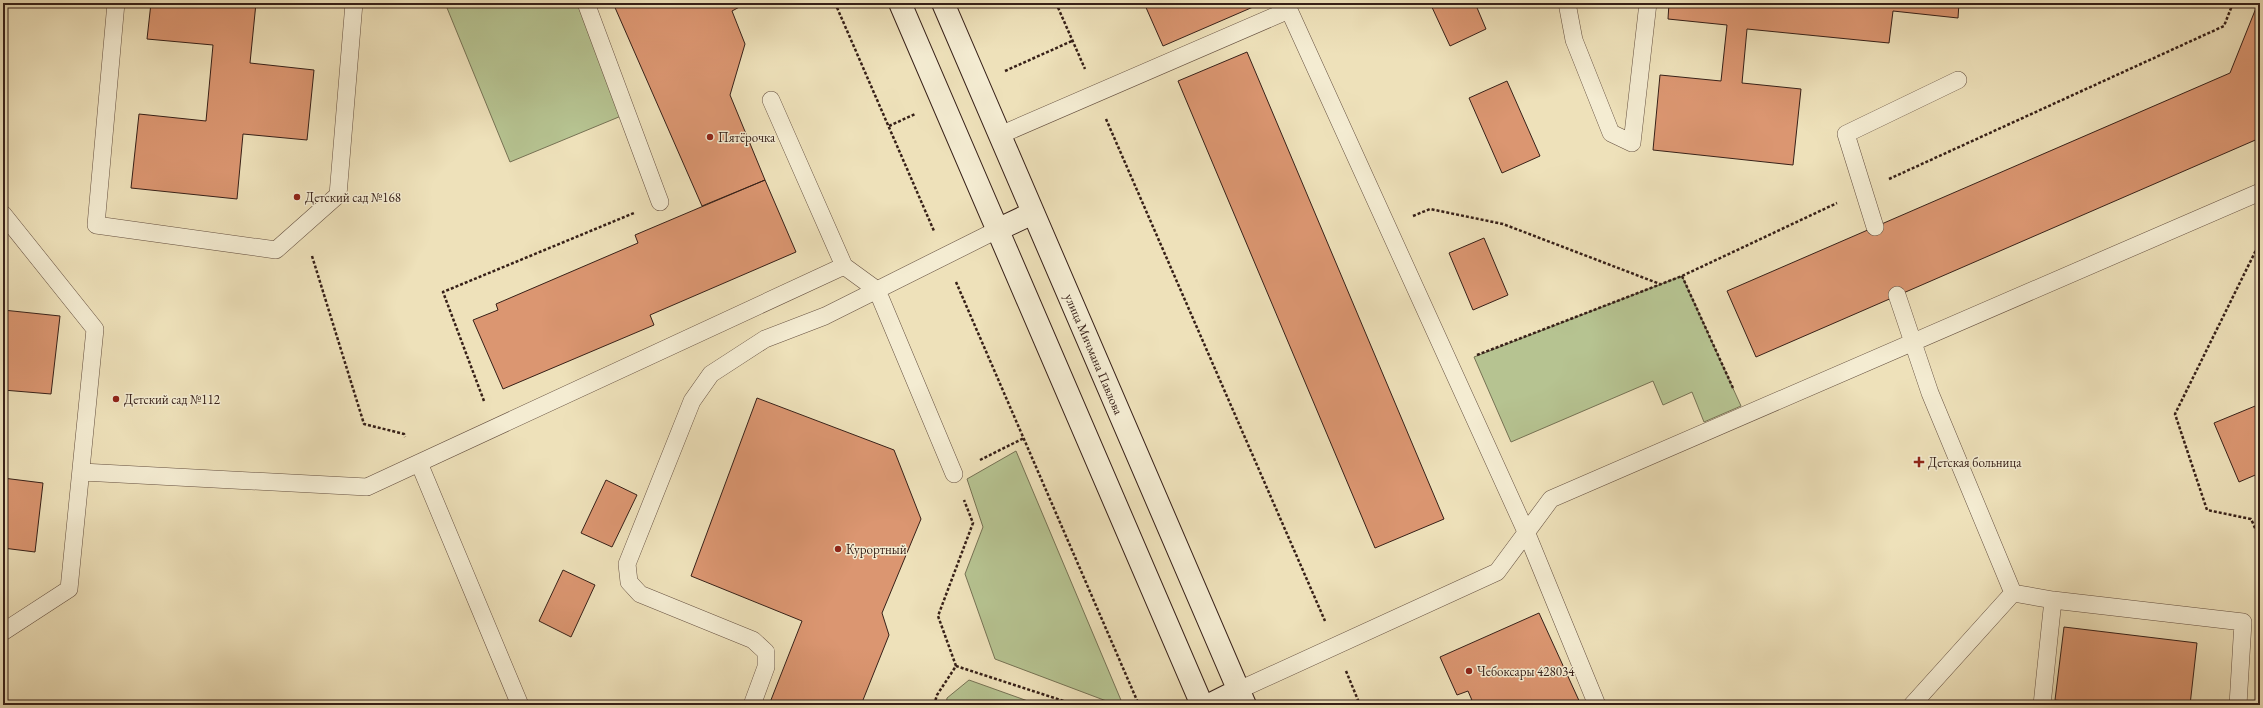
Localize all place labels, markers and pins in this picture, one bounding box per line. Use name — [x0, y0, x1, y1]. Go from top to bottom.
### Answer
place label: Пятёрочка — [718, 129, 776, 146]
marker: Пятёрочка — [705, 132, 715, 142]
place label: Детский сад №168 — [305, 189, 401, 206]
marker: Детский сад №168 — [292, 192, 302, 202]
place label: Детский сад №112 — [124, 391, 221, 408]
marker: Детский сад №112 — [111, 394, 121, 404]
place label: Детская больница — [1928, 454, 2022, 471]
marker: Детская больница — [1913, 456, 1925, 468]
place label: Курортный — [846, 541, 907, 558]
marker: Курортный — [833, 544, 843, 554]
place label: Чебоксары 428034 — [1477, 663, 1575, 680]
marker: Чебоксары 428034 — [1464, 666, 1474, 676]

